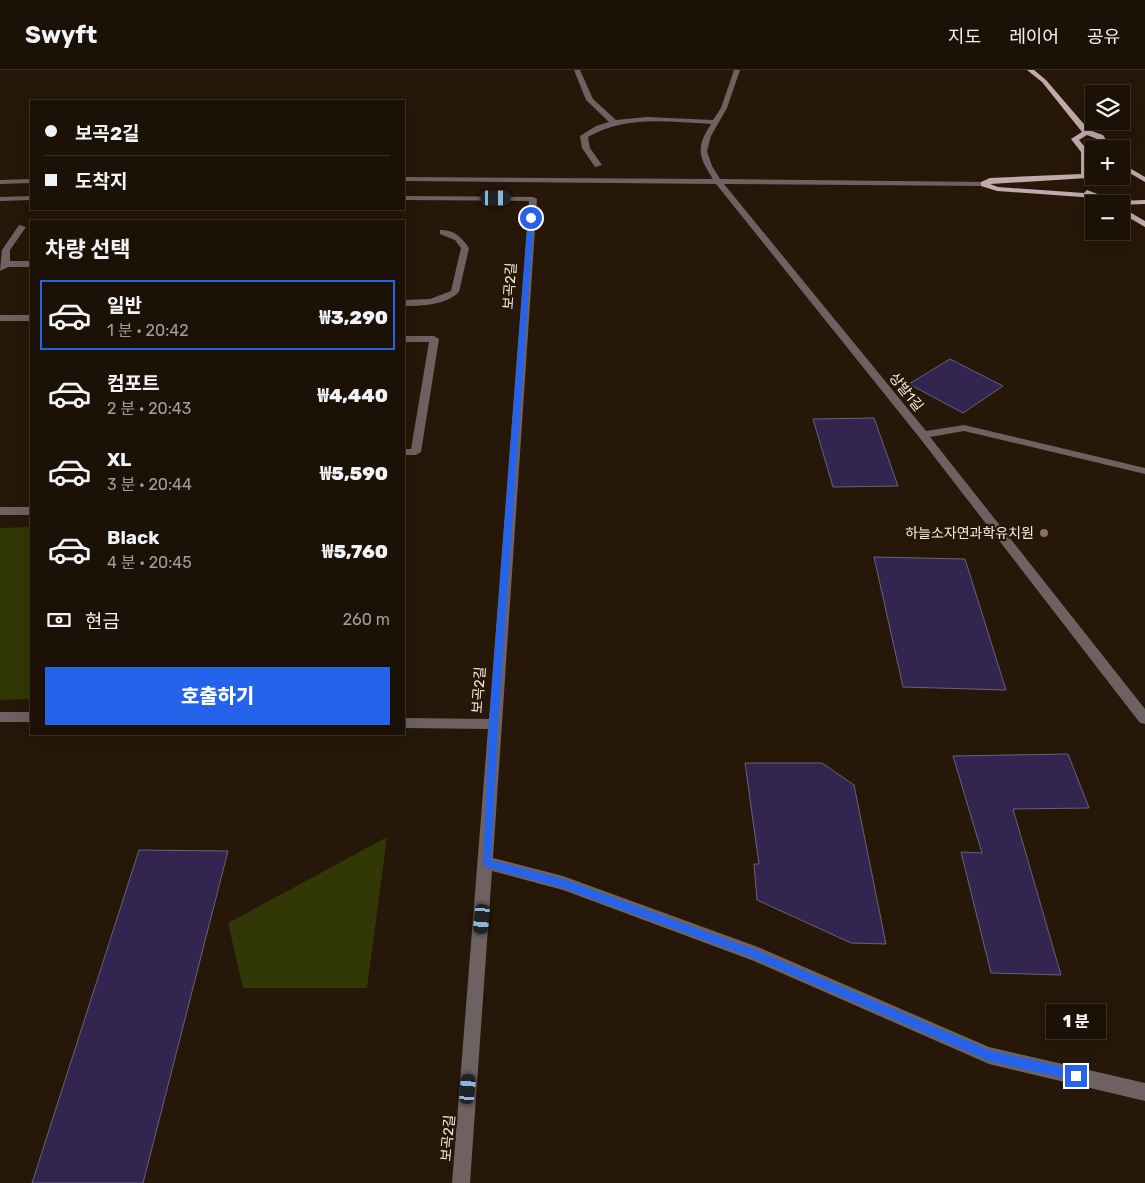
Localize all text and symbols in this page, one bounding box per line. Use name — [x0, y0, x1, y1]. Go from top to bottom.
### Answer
text: Swyft — [25, 21, 97, 49]
text: 지도 — [948, 26, 981, 48]
text: 레이어 — [1009, 26, 1059, 48]
text: 공유 — [1087, 26, 1120, 48]
map controls — [1085, 85, 1130, 240]
button: layers — [1085, 85, 1130, 130]
text: 보곡2길 — [75, 122, 140, 145]
button: + — [1085, 140, 1130, 185]
text: 도착지 — [75, 170, 127, 193]
car — [481, 191, 511, 206]
button: − — [1085, 195, 1130, 240]
route start — [520, 207, 542, 229]
text: 차량 선택 — [45, 236, 131, 263]
street label: 보곡2길 — [500, 262, 520, 310]
icon: car — [47, 293, 92, 338]
text: 일반 — [107, 294, 142, 317]
text: ₩3,290 — [319, 306, 388, 329]
text: 1 분 · 20:42 — [107, 321, 189, 340]
street label: 상발1길 — [885, 369, 927, 415]
icon: car — [47, 371, 92, 416]
text: 컴포트 — [107, 372, 159, 395]
text: ₩4,440 — [318, 384, 388, 407]
text: 2 분 · 20:43 — [107, 399, 191, 418]
text: XL — [107, 448, 131, 471]
icon: car — [47, 449, 92, 494]
text: ₩5,590 — [320, 462, 388, 485]
text: 3 분 · 20:44 — [107, 475, 192, 494]
place label: 하늘소자연과학유치원 — [905, 525, 1034, 542]
text: Black — [107, 526, 159, 549]
icon: car — [47, 527, 92, 572]
marker: 하늘소자연과학유치원 — [1038, 527, 1050, 539]
text: ₩5,760 — [322, 540, 388, 563]
text: 4 분 · 20:45 — [107, 553, 192, 572]
icon: cash — [45, 606, 73, 634]
text: 현금 — [85, 610, 120, 633]
text: 260 m — [343, 610, 390, 629]
street label: 보곡2길 — [469, 666, 489, 714]
button: 호출하기 — [45, 667, 390, 725]
car — [473, 903, 490, 935]
callout: 1 분 — [1046, 1004, 1106, 1038]
text: 1 분 — [1063, 1012, 1089, 1031]
route end — [1065, 1065, 1087, 1087]
car — [459, 1073, 476, 1105]
street label: 보곡2길 — [437, 1114, 459, 1162]

